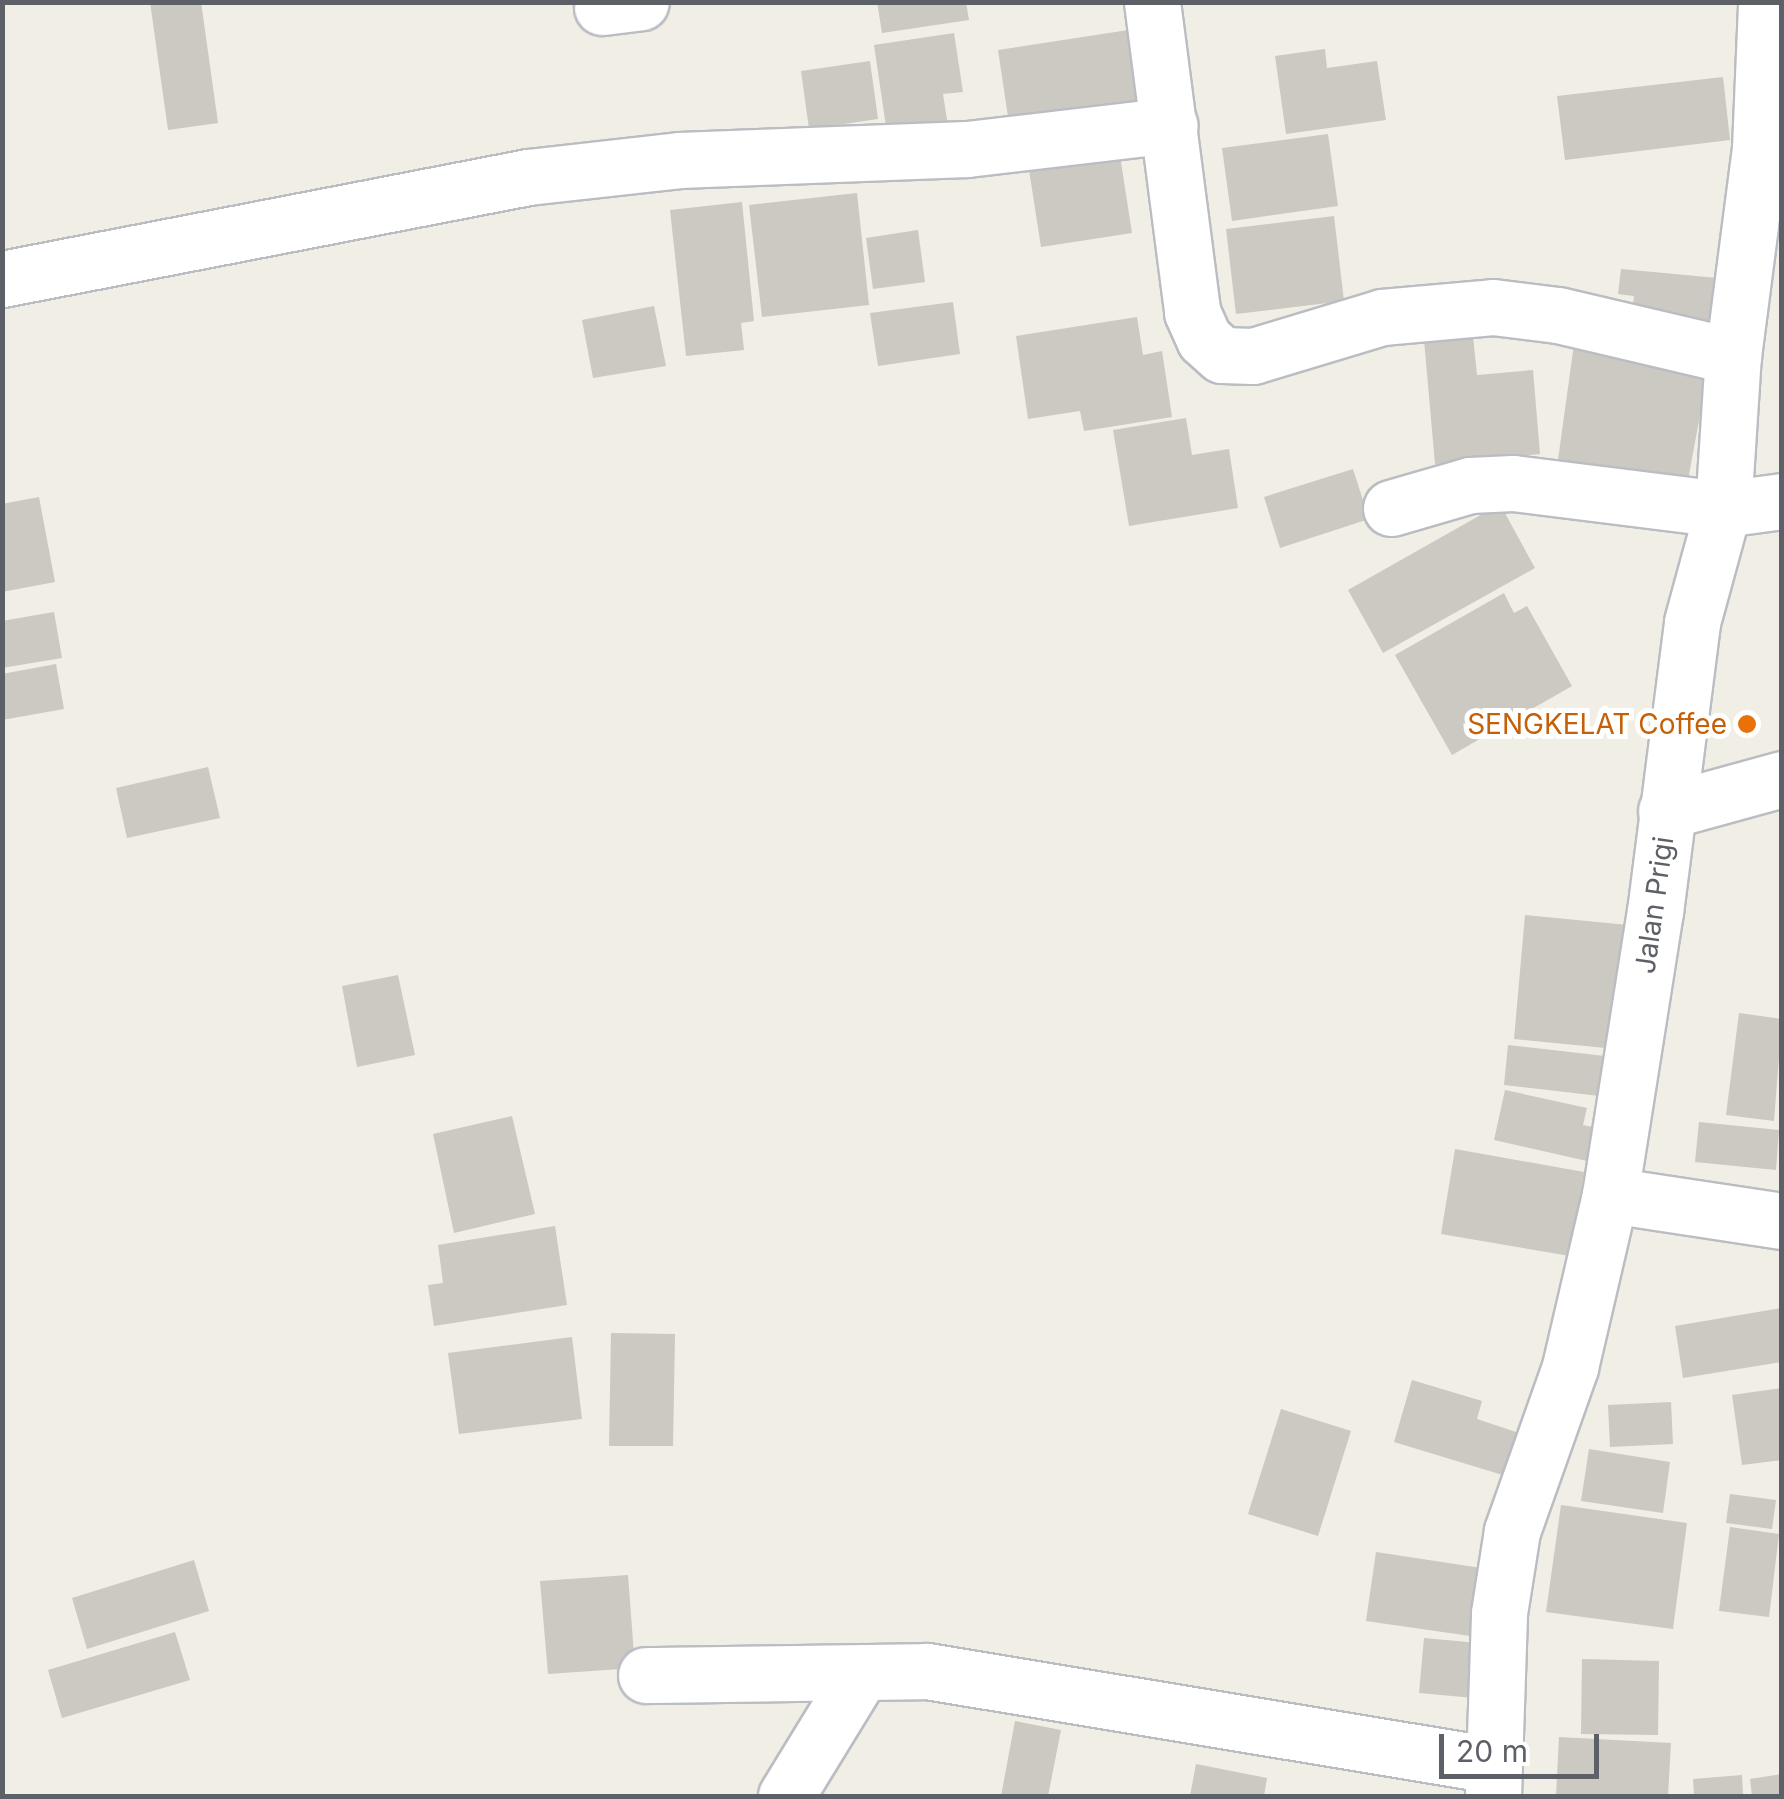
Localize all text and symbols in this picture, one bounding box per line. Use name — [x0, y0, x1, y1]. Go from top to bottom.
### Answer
place label: SENGKELAT Coffee — [1467, 707, 1727, 741]
marker: SENGKELAT Coffee — [1736, 713, 1758, 735]
street label: Jalan Prigi — [1628, 834, 1680, 976]
scale bar — [1444, 1714, 1604, 1776]
text: 20 m — [1456, 1733, 1528, 1769]

